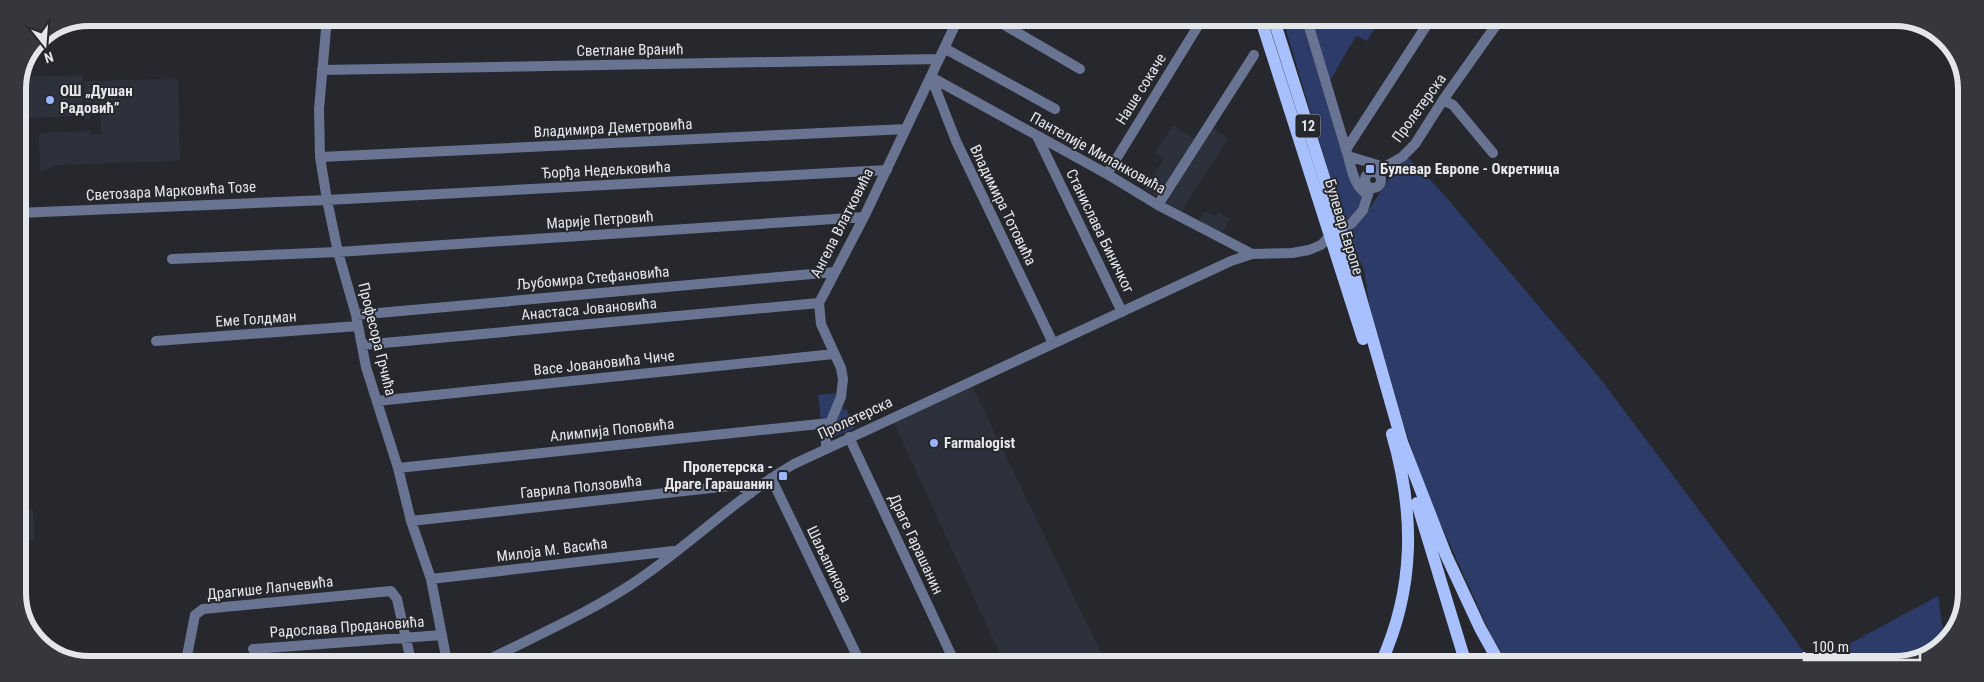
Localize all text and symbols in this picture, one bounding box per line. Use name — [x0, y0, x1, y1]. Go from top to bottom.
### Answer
north arrow — [20, 20, 70, 70]
street label: Светлане Вранић — [576, 40, 684, 60]
text: N — [42, 49, 55, 66]
street label: Наше сокаче — [1112, 50, 1170, 128]
street label: Пролетерска — [1388, 70, 1450, 146]
place label: ОШ „Душан Радовић” — [60, 82, 133, 117]
marker: ОШ „Душан Радовић” — [44, 94, 56, 106]
street label: Пантелије Миланковића — [1027, 108, 1169, 198]
road number: 12 — [1296, 114, 1320, 138]
street label: Владимира Деметровића — [533, 115, 693, 141]
street label: Владимира Тотовића — [966, 142, 1040, 268]
street label: Ђорђа Недељковића — [541, 158, 671, 182]
place label: Булевар Европе - Окретница — [1380, 160, 1560, 178]
marker: Булевар Европе - Окретница — [1364, 163, 1376, 175]
street label: Ангела Влатковића — [807, 165, 877, 281]
street label: Станислава Биничког — [1062, 166, 1138, 296]
street label: Булевар Европе — [1321, 177, 1367, 277]
street label: Светозара Марковића Тозе — [85, 178, 257, 204]
street label: Марије Петровић — [546, 207, 654, 233]
street label: Љубомира Стефановића — [516, 262, 670, 294]
street label: Професора Грчића — [354, 281, 400, 397]
street label: Анастаса Јовановића — [521, 294, 657, 324]
street label: Еме Голдман — [215, 307, 297, 331]
street label: Васе Јовановића Чиче — [533, 347, 675, 379]
street label: Пролетерска — [815, 393, 895, 443]
street label: Алимпија Поповића — [549, 415, 675, 445]
place label: Farmalogist — [944, 434, 1016, 452]
marker: Farmalogist — [928, 437, 940, 449]
place label: Пролетерска - Драге Гарашанин — [665, 458, 773, 493]
marker: Пролетерска - Драге Гарашанин — [777, 470, 789, 482]
street label: Гаврила Ползовића — [519, 472, 643, 502]
street label: Драге Гарашанин — [885, 491, 947, 597]
street label: Шаљапинова — [803, 523, 855, 605]
street label: Милоја М. Васића — [496, 534, 608, 566]
street label: Драгише Лапчевића — [206, 572, 334, 604]
street label: Радослава Продановића — [269, 613, 425, 641]
scale bar — [1804, 630, 1920, 662]
text: 100 m — [1812, 638, 1849, 656]

